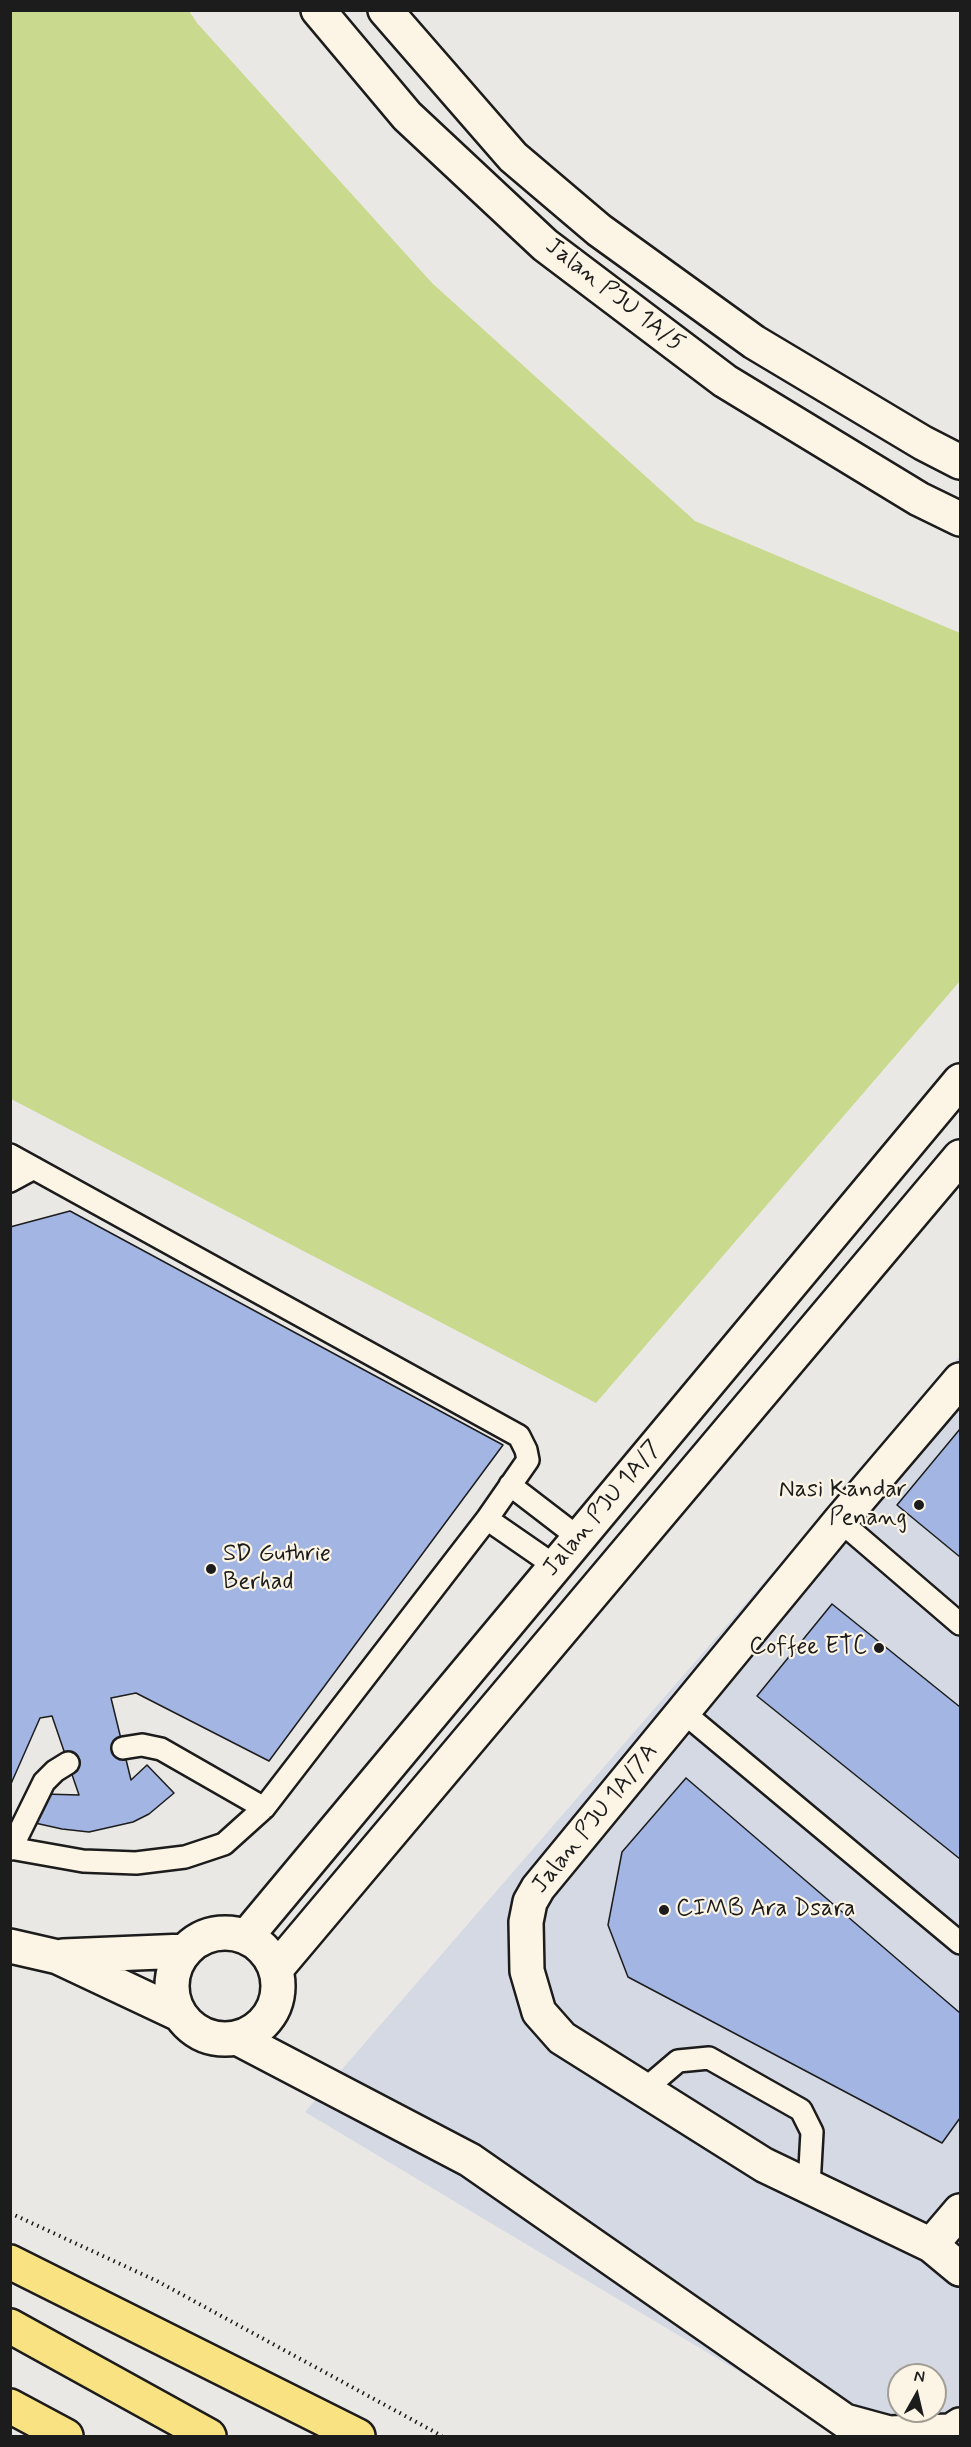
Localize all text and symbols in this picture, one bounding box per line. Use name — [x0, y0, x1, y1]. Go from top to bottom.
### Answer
street label: Jalan PJU 1A/5 — [539, 233, 689, 359]
street label: Jalan PJU 1A/7 — [538, 1435, 668, 1583]
place label: Nasi Kandar Penang — [779, 1477, 907, 1533]
marker: Nasi Kandar Penang — [912, 1498, 926, 1512]
place label: SD Guthrie Berhad — [223, 1541, 331, 1597]
marker: SD Guthrie Berhad — [204, 1562, 218, 1576]
place label: Coffee ETC — [749, 1634, 867, 1662]
marker: Coffee ETC — [872, 1641, 886, 1655]
street label: Jalan PJU 1A/7A — [527, 1738, 665, 1900]
place label: CIMB Ara Dsara — [676, 1896, 856, 1924]
marker: CIMB Ara Dsara — [657, 1903, 671, 1917]
north arrow — [887, 2363, 947, 2423]
text: N — [913, 2366, 926, 2388]

